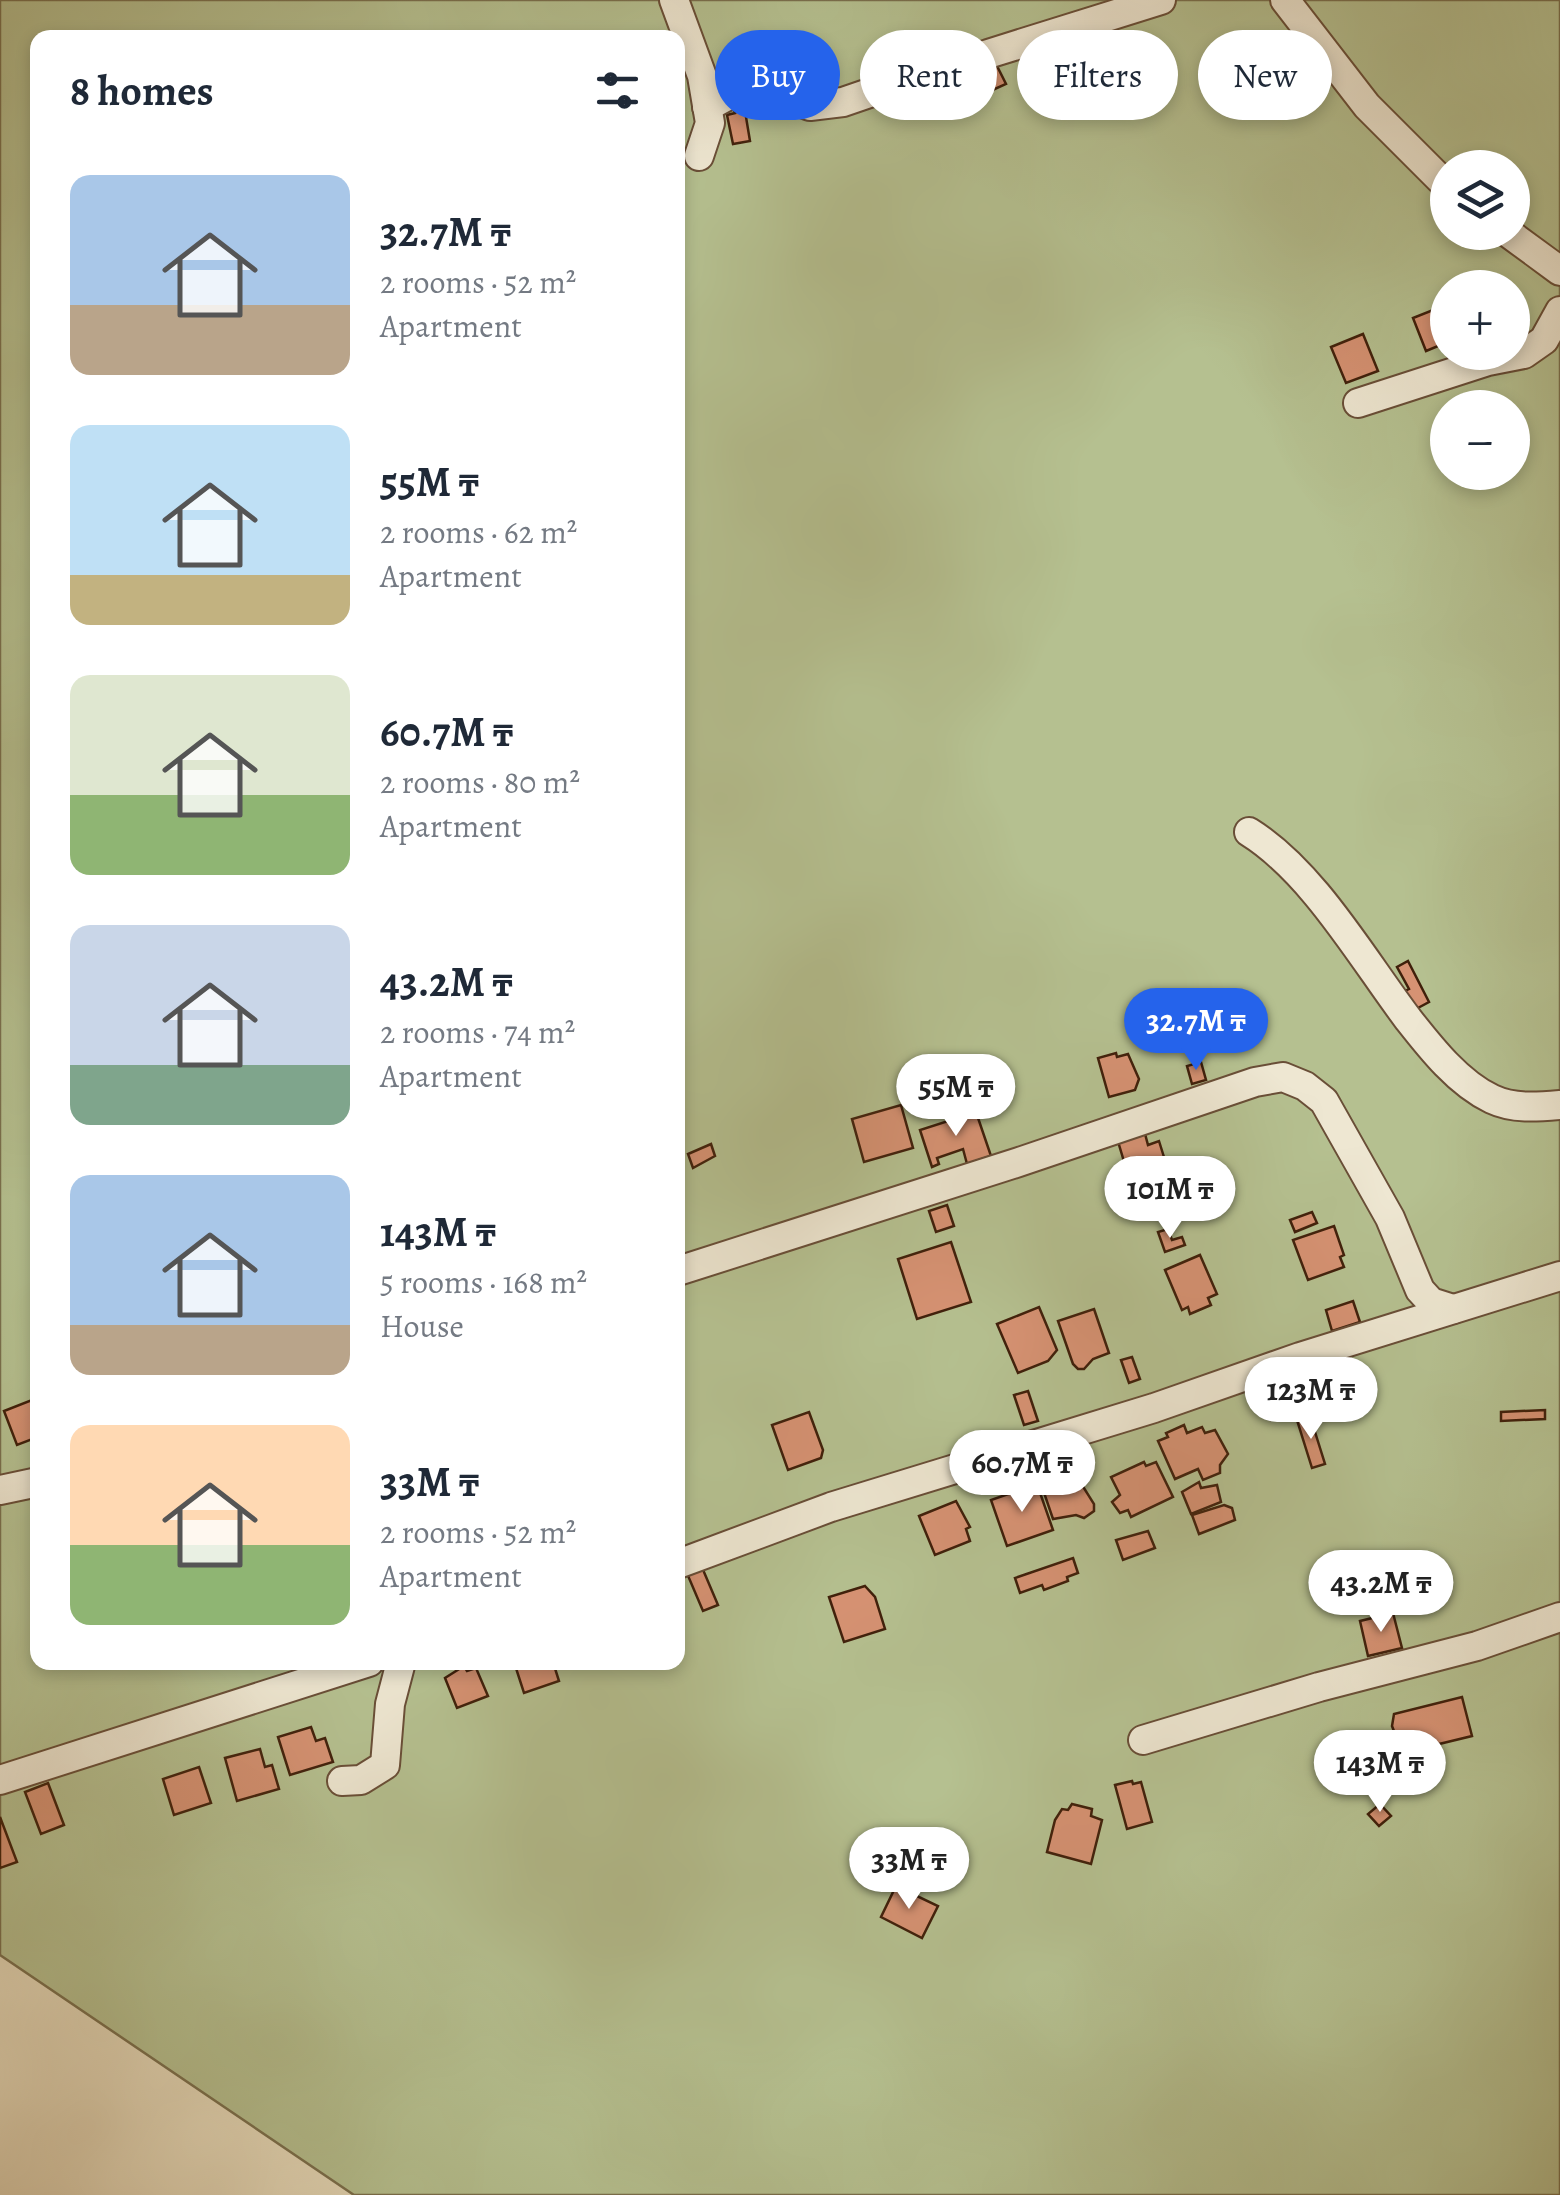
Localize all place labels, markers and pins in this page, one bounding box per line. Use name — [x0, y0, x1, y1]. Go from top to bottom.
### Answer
pin: 32.7M ₸ — [1104, 988, 1288, 1073]
pin: 55M ₸ — [886, 1054, 1026, 1139]
pin: 101M ₸ — [1089, 1156, 1251, 1241]
pin: 123M ₸ — [1230, 1357, 1392, 1442]
pin: 60.7M ₸ — [930, 1430, 1114, 1515]
pin: 43.2M ₸ — [1289, 1550, 1473, 1635]
pin: 143M ₸ — [1299, 1730, 1461, 1815]
pin: 33M ₸ — [839, 1827, 979, 1912]

